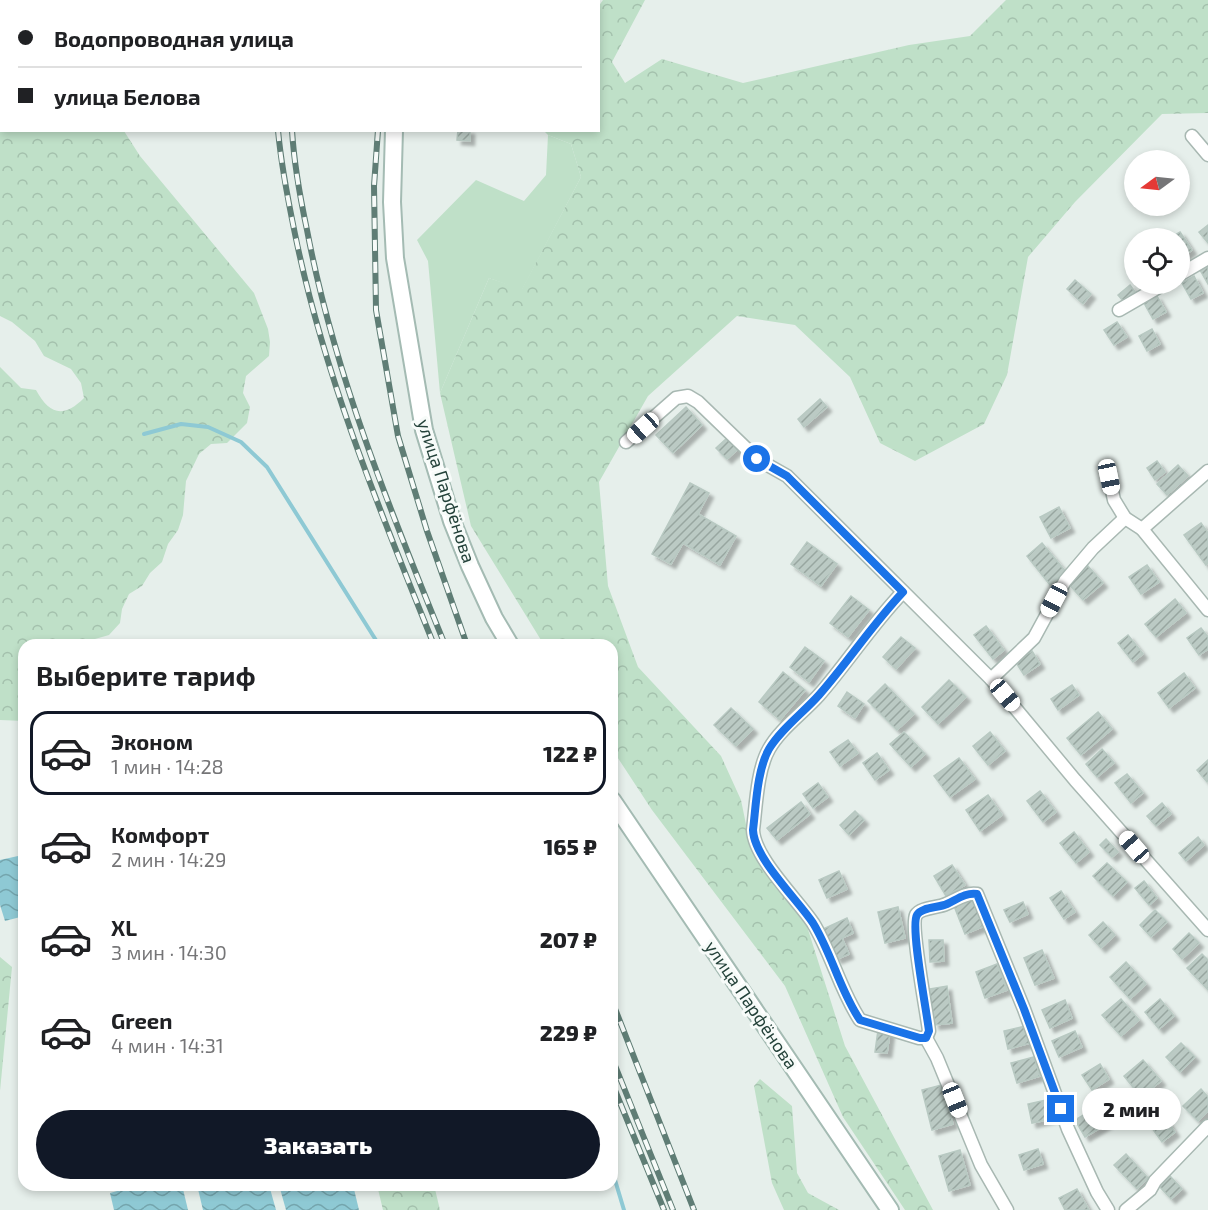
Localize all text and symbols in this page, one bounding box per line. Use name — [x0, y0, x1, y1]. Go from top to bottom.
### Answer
text: Водопроводная улица — [54, 25, 294, 51]
text: улица Белова — [54, 83, 201, 109]
north arrow — [1124, 150, 1190, 216]
map controls — [1124, 150, 1190, 294]
button: locate — [1124, 228, 1190, 294]
car — [624, 409, 662, 447]
street label: улица Парфёнова — [413, 416, 481, 565]
route start — [743, 445, 770, 472]
car — [1096, 458, 1122, 496]
car — [1038, 580, 1070, 620]
text: Выберите тариф — [36, 659, 256, 691]
car — [987, 675, 1023, 715]
icon: car — [39, 726, 93, 780]
text: Эконом — [111, 728, 193, 754]
text: 122 ₽ — [543, 740, 597, 766]
text: 1 мин · 14:28 — [111, 754, 224, 778]
icon: car — [39, 819, 93, 873]
text: Комфорт — [111, 821, 209, 847]
car — [1115, 828, 1153, 866]
text: 165 ₽ — [543, 833, 597, 859]
text: 2 мин · 14:29 — [111, 847, 226, 871]
icon: car — [39, 912, 93, 966]
text: XL — [111, 914, 137, 940]
text: 207 ₽ — [540, 926, 597, 952]
street label: улица Парфёнова — [701, 936, 803, 1073]
text: 3 мин · 14:30 — [111, 940, 227, 964]
icon: car — [39, 1005, 93, 1059]
text: Green — [111, 1007, 173, 1033]
text: 229 ₽ — [540, 1019, 597, 1045]
text: 4 мин · 14:31 — [111, 1033, 224, 1057]
car — [940, 1080, 970, 1120]
callout: 2 мин — [1082, 1088, 1181, 1130]
route end — [1047, 1095, 1074, 1122]
text: 2 мин — [1103, 1097, 1160, 1121]
button: Заказать — [36, 1110, 600, 1179]

